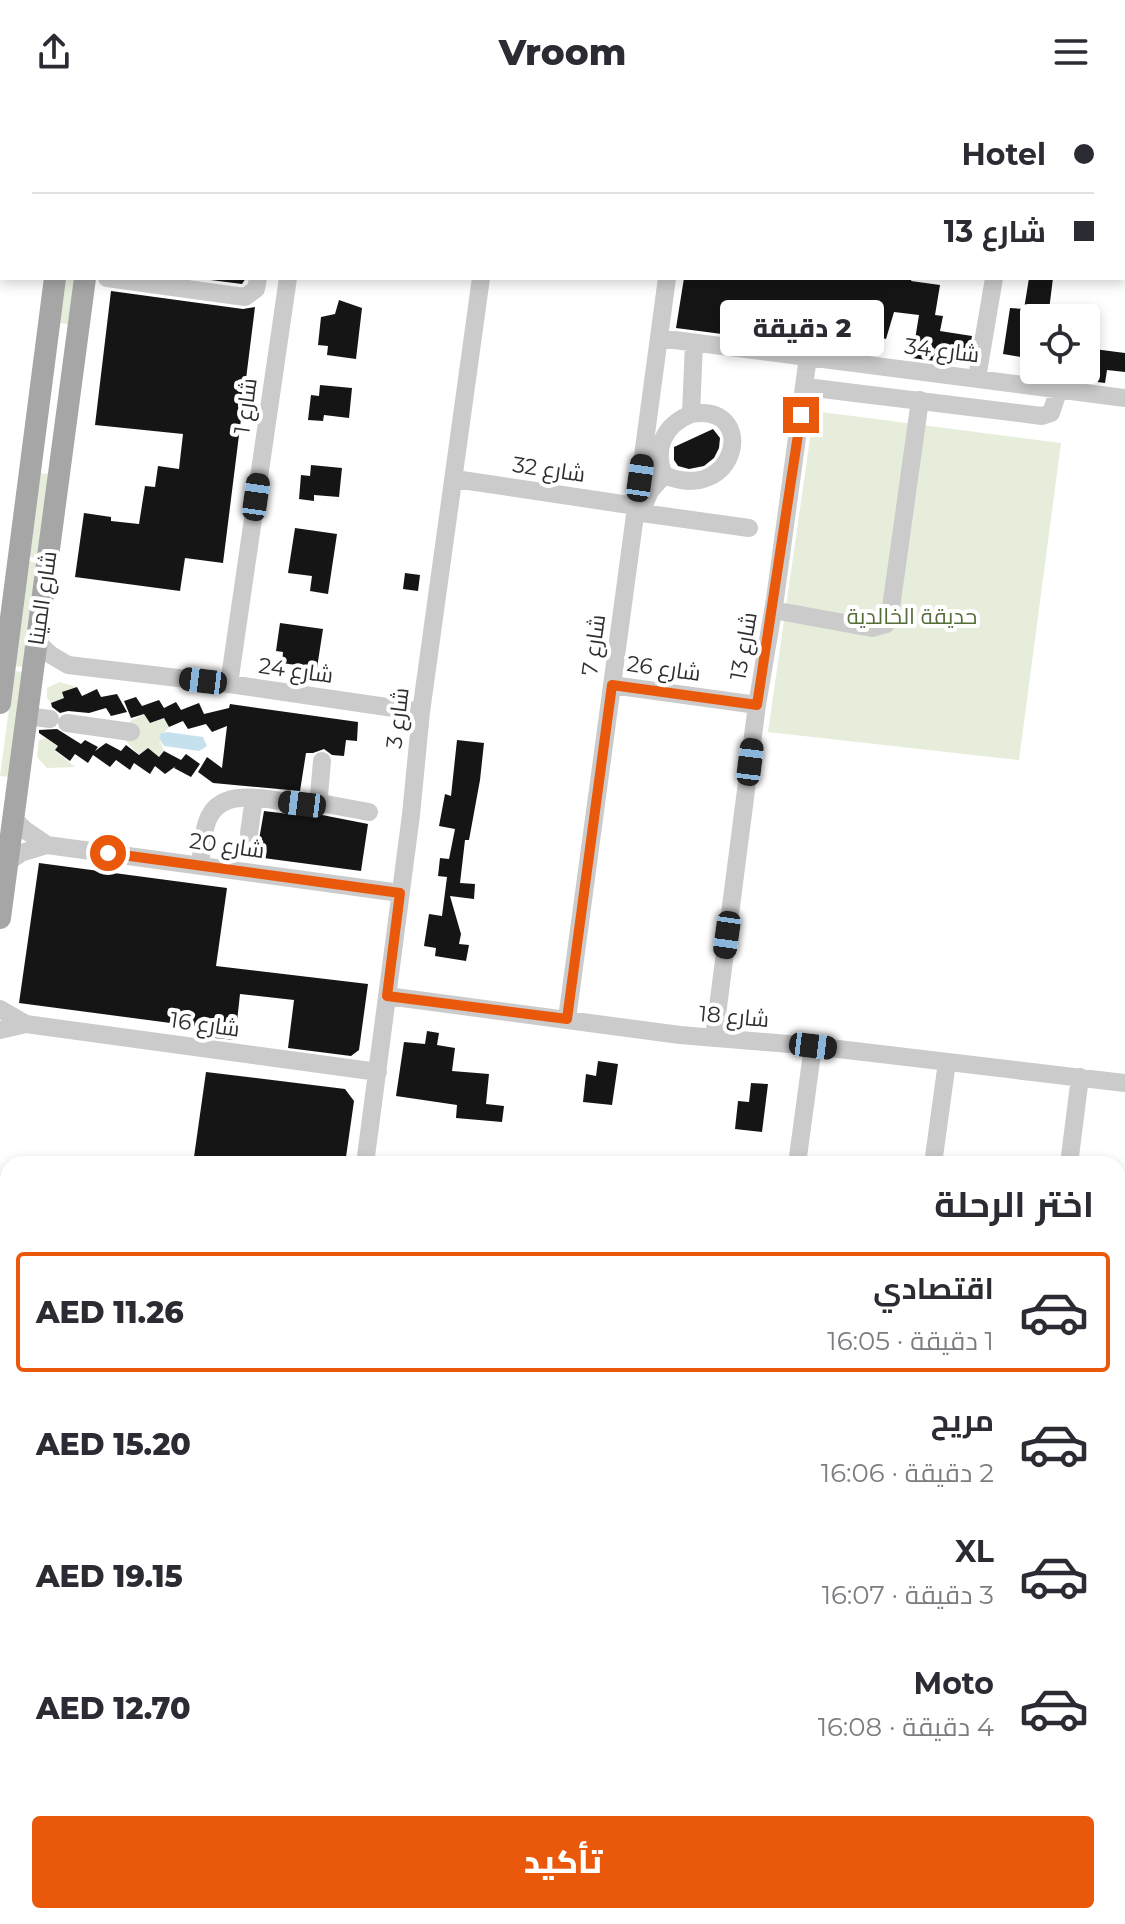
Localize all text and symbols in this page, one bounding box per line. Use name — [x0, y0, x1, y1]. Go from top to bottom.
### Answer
icon: share — [32, 30, 76, 74]
text: Vroom — [499, 30, 626, 74]
icon: menu — [1049, 30, 1093, 74]
text: Hotel — [962, 136, 1046, 173]
text: شارع 13 — [944, 213, 1046, 250]
callout: 2 دقيقة — [719, 299, 883, 355]
map controls — [1020, 304, 1100, 384]
button: locate — [1020, 304, 1100, 384]
text: 2 دقيقة — [753, 312, 851, 344]
street label: شارع 34 — [903, 333, 981, 369]
street label: شارع 1 — [228, 376, 264, 436]
route end — [783, 397, 819, 433]
street label: شارع 32 — [511, 451, 587, 489]
car — [625, 453, 655, 503]
car — [241, 472, 271, 522]
street label: شارع المينا — [23, 549, 63, 647]
park label: حديقة الخالدية — [847, 603, 977, 630]
street label: شارع 13 — [724, 610, 764, 682]
street label: شارع 7 — [576, 613, 612, 677]
street label: شارع 26 — [625, 650, 703, 688]
street label: شارع 24 — [257, 652, 335, 690]
car — [178, 666, 228, 696]
street label: شارع 3 — [380, 686, 416, 750]
car — [735, 737, 765, 787]
car — [277, 789, 327, 819]
street label: شارع 20 — [188, 827, 266, 865]
route start — [90, 835, 126, 871]
car — [712, 910, 742, 960]
street label: شارع 18 — [698, 1000, 770, 1034]
street label: شارع 16 — [168, 1006, 241, 1044]
car — [788, 1031, 838, 1061]
text: اختر الرحلة — [934, 1182, 1094, 1226]
text: اقتصادي — [873, 1270, 994, 1307]
icon: car — [1018, 1276, 1090, 1348]
text: AED 11.26 — [36, 1294, 184, 1331]
text: 1 دقيقة · 16:05 — [827, 1325, 994, 1357]
text: مريح — [931, 1402, 994, 1439]
icon: car — [1018, 1408, 1090, 1480]
text: AED 15.20 — [36, 1426, 191, 1463]
text: 2 دقيقة · 16:06 — [821, 1457, 994, 1489]
text: XL — [955, 1533, 994, 1570]
icon: car — [1018, 1540, 1090, 1612]
text: AED 19.15 — [36, 1558, 183, 1595]
text: 3 دقيقة · 16:07 — [822, 1579, 994, 1611]
text: Moto — [914, 1665, 994, 1702]
icon: car — [1018, 1672, 1090, 1744]
text: AED 12.70 — [36, 1690, 191, 1727]
text: 4 دقيقة · 16:08 — [818, 1711, 994, 1743]
button: تأكيد — [32, 1816, 1094, 1908]

